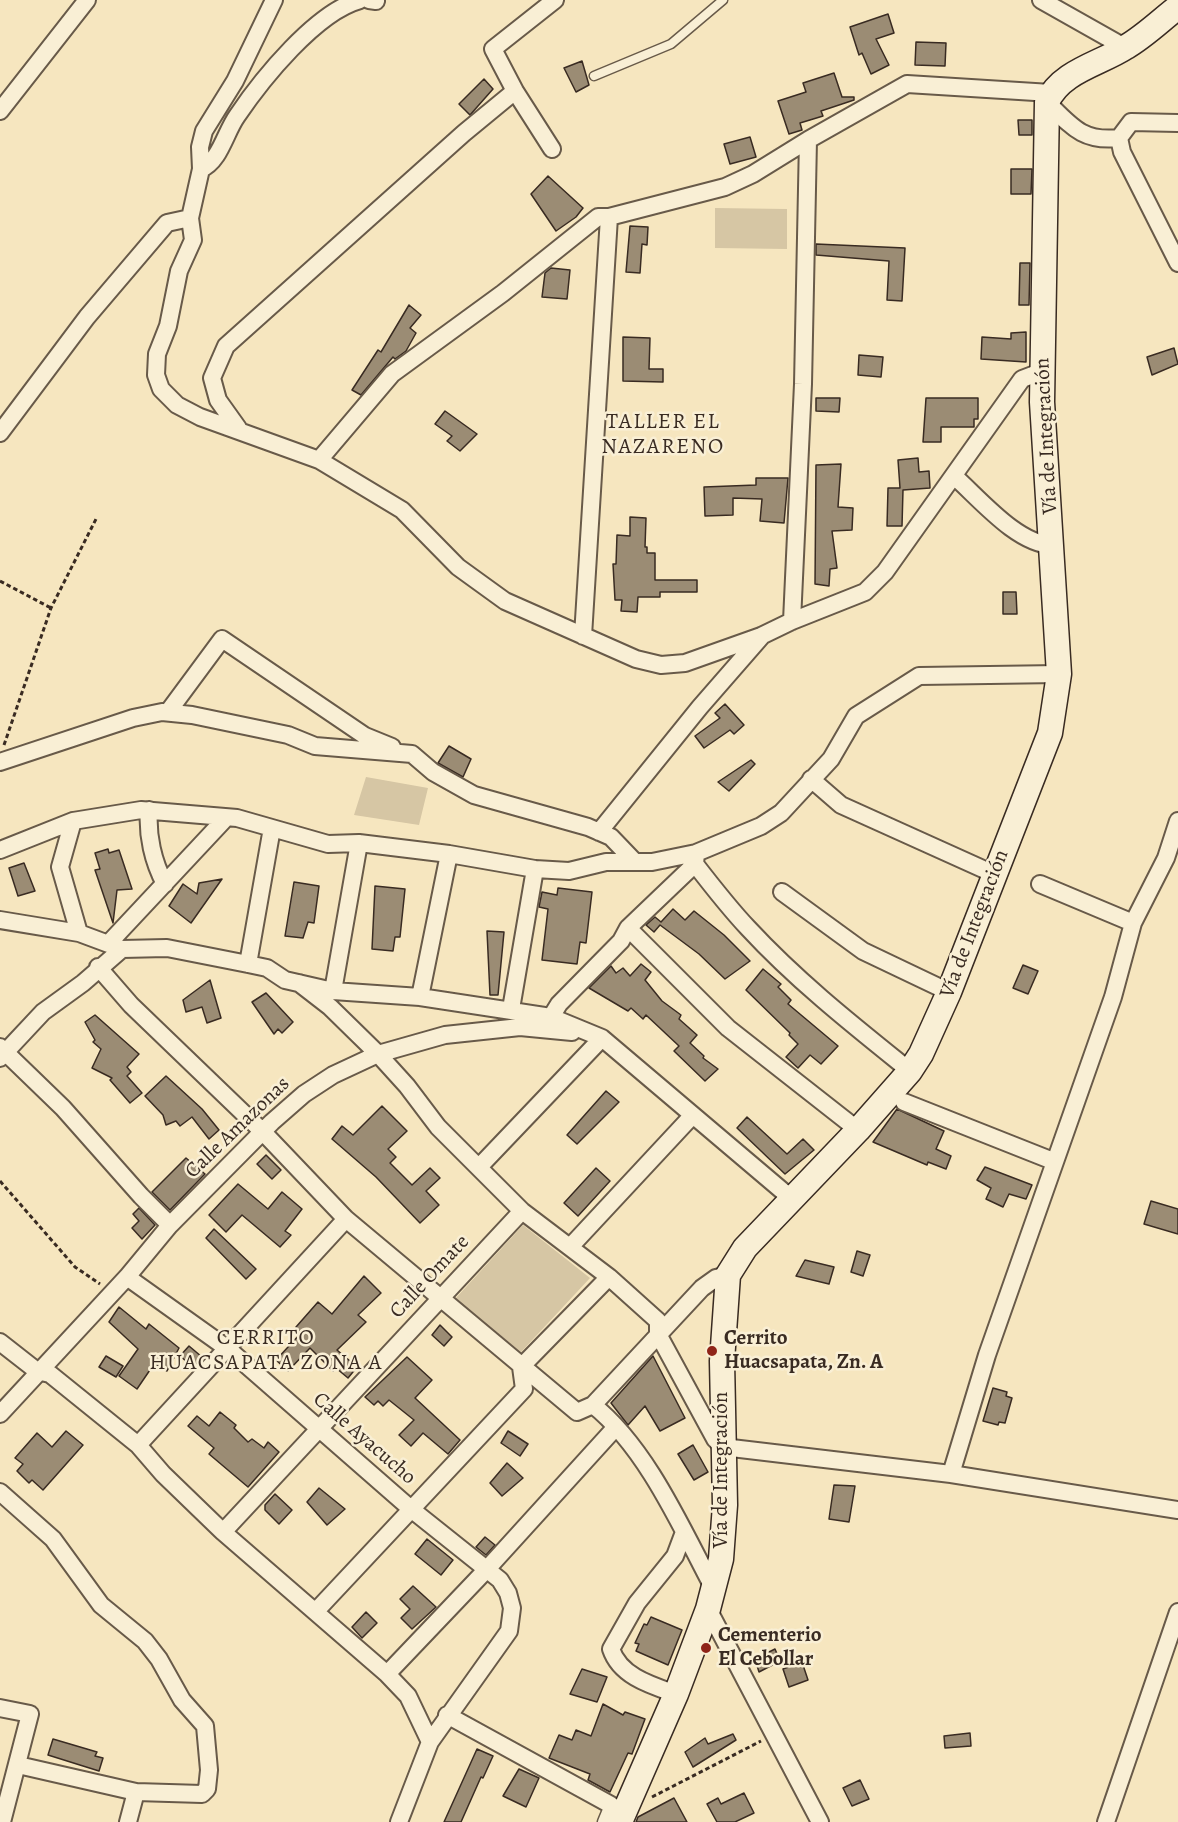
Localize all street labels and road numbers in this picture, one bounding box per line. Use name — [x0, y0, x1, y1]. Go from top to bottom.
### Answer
street label: Vía de Integración — [1030, 357, 1064, 515]
street label: Vía de Integración — [935, 846, 1015, 1002]
street label: Calle Amazonas — [180, 1072, 296, 1184]
street label: Calle Omate — [385, 1230, 475, 1324]
street label: Calle Ayacucho — [307, 1387, 421, 1491]
street label: Vía de Integración — [709, 1392, 735, 1548]

